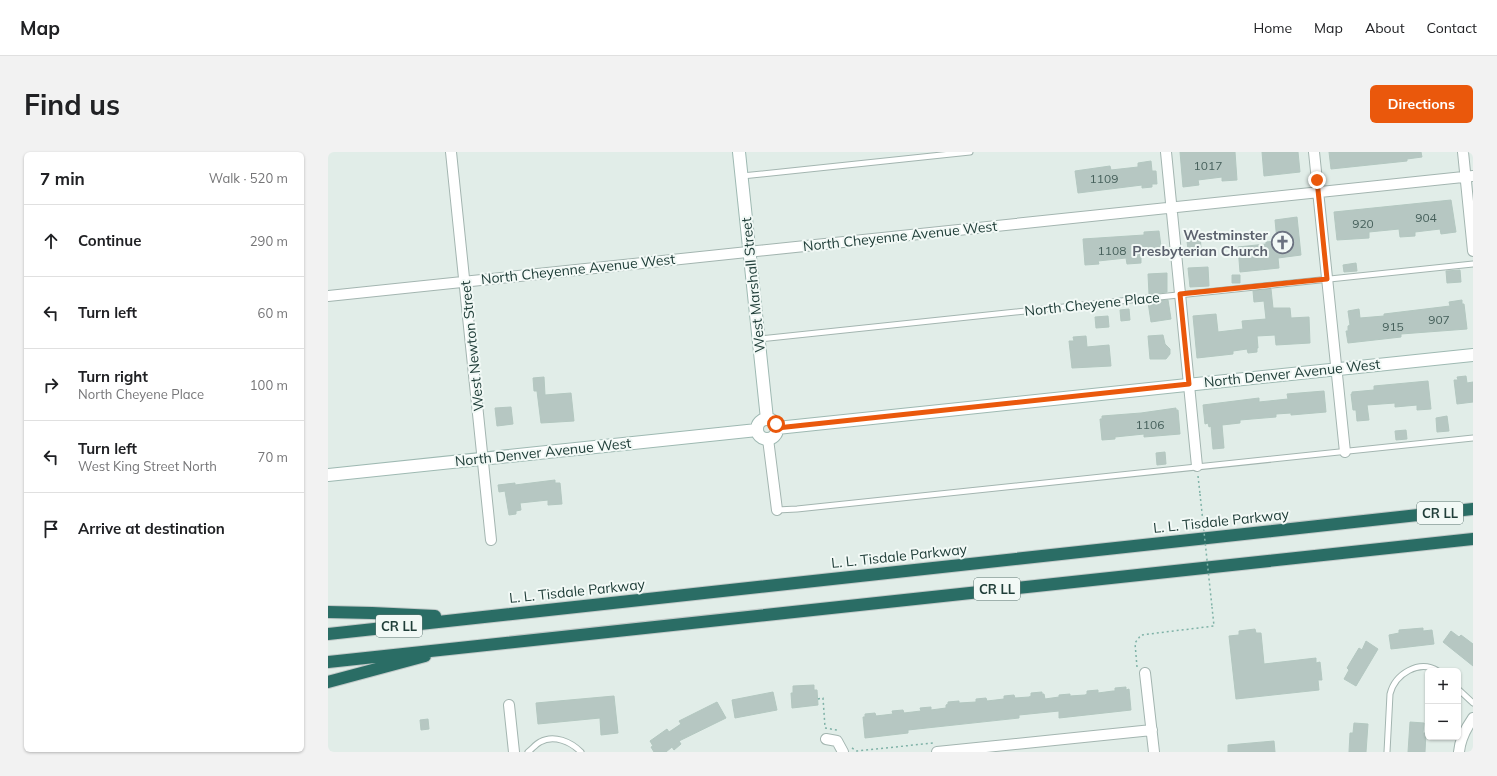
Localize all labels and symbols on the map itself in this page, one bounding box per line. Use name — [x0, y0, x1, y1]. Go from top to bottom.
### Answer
house number: 1017 — [1194, 158, 1222, 173]
house number: 1109 — [1090, 171, 1118, 186]
route end — [1308, 171, 1326, 189]
house number: 904 — [1415, 210, 1437, 225]
street label: West Marshall Street — [737, 216, 769, 353]
house number: 920 — [1352, 216, 1374, 231]
street label: North Cheyenne Avenue West — [802, 217, 998, 255]
place label: Westminster Presbyterian Church — [1132, 226, 1268, 260]
church icon: Westminster Presbyterian Church — [1270, 230, 1296, 256]
house number: 1108 — [1098, 243, 1126, 258]
street label: North Cheyenne Avenue West — [480, 250, 676, 288]
street label: West Newton Street — [456, 280, 488, 412]
street label: North Cheyene Place — [1024, 288, 1160, 320]
house number: 907 — [1428, 312, 1450, 327]
house number: 915 — [1382, 319, 1404, 334]
street label: North Denver Avenue West — [1203, 355, 1381, 391]
route start — [767, 415, 785, 433]
house number: 1106 — [1136, 417, 1164, 432]
street label: North Denver Avenue West — [454, 434, 632, 470]
road number: CR LL — [1417, 502, 1463, 524]
street label: L. L. Tisdale Parkway — [1152, 505, 1290, 537]
street label: L. L. Tisdale Parkway — [830, 540, 968, 572]
street label: L. L. Tisdale Parkway — [508, 575, 646, 607]
road number: CR LL — [974, 578, 1020, 600]
road number: CR LL — [376, 615, 422, 637]

